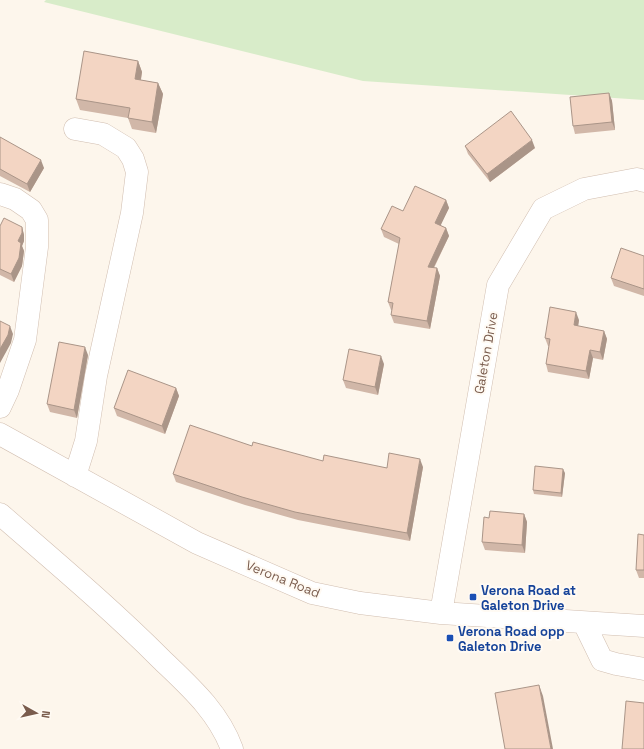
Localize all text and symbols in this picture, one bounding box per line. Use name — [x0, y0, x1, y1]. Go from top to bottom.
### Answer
street label: Galeton Drive — [470, 311, 502, 395]
street label: Verona Road — [243, 556, 323, 602]
place label: Verona Road at Galeton Drive — [481, 582, 576, 614]
marker: Verona Road at Galeton Drive — [468, 592, 478, 602]
place label: Verona Road opp Galeton Drive — [458, 623, 565, 655]
marker: Verona Road opp Galeton Drive — [445, 633, 455, 643]
north arrow — [16, 693, 56, 733]
text: N — [38, 710, 53, 719]

